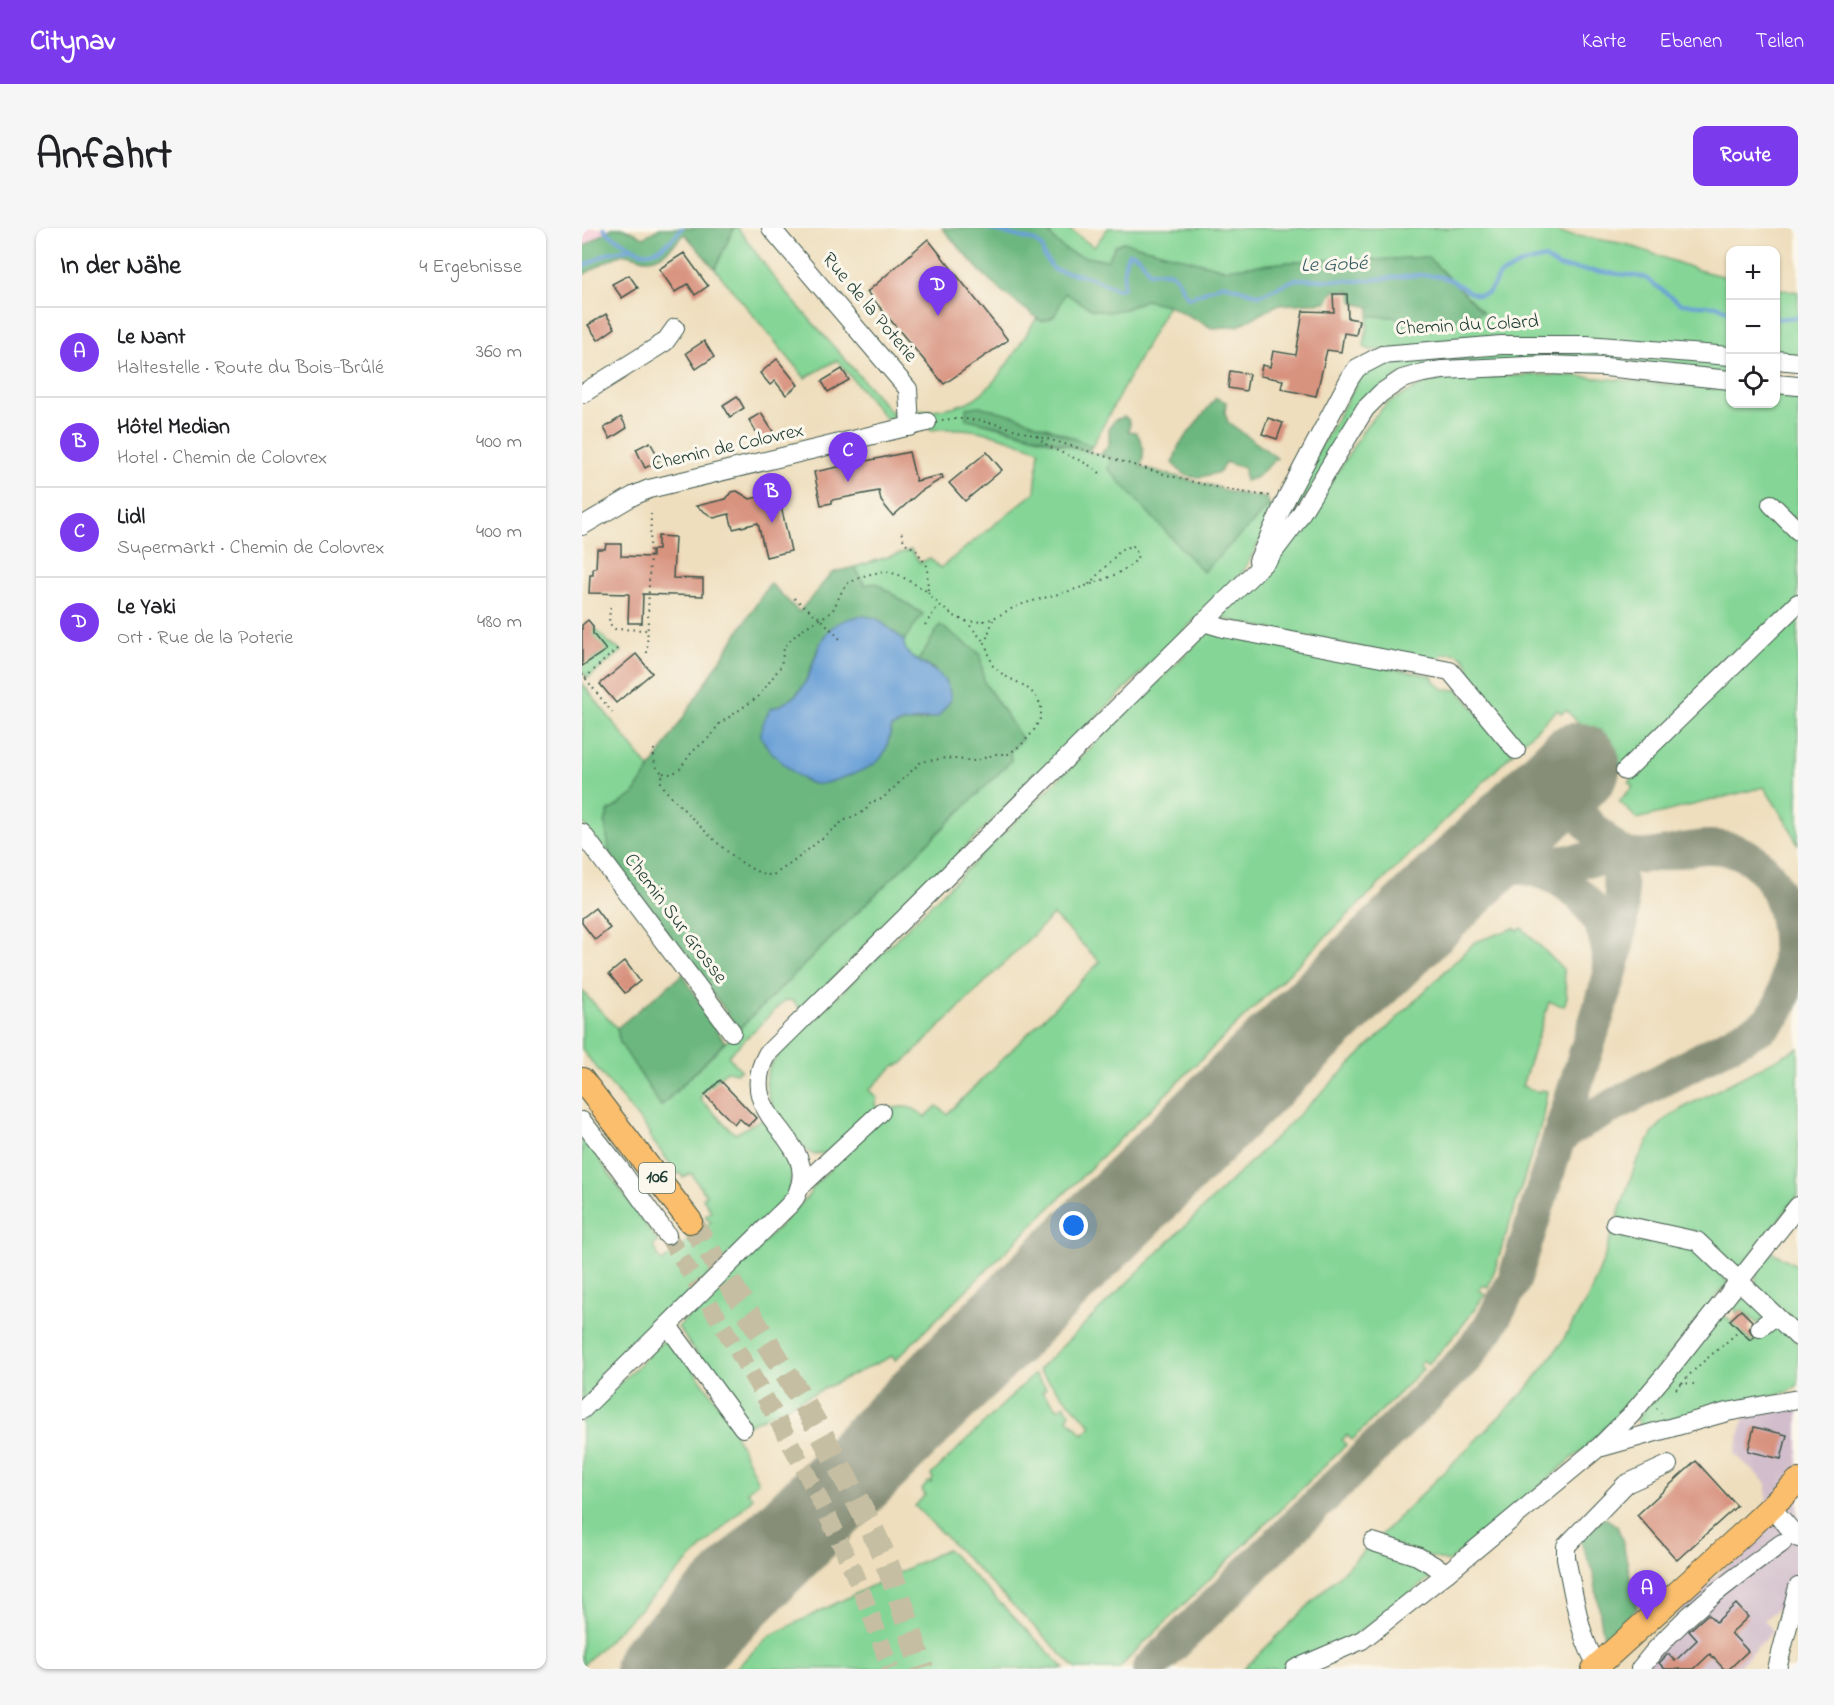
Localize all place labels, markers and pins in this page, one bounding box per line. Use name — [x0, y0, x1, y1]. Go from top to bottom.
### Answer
pin: D — [918, 266, 958, 316]
pin: C — [828, 432, 868, 482]
pin: B — [752, 474, 792, 523]
pin: A — [1628, 1570, 1666, 1620]

